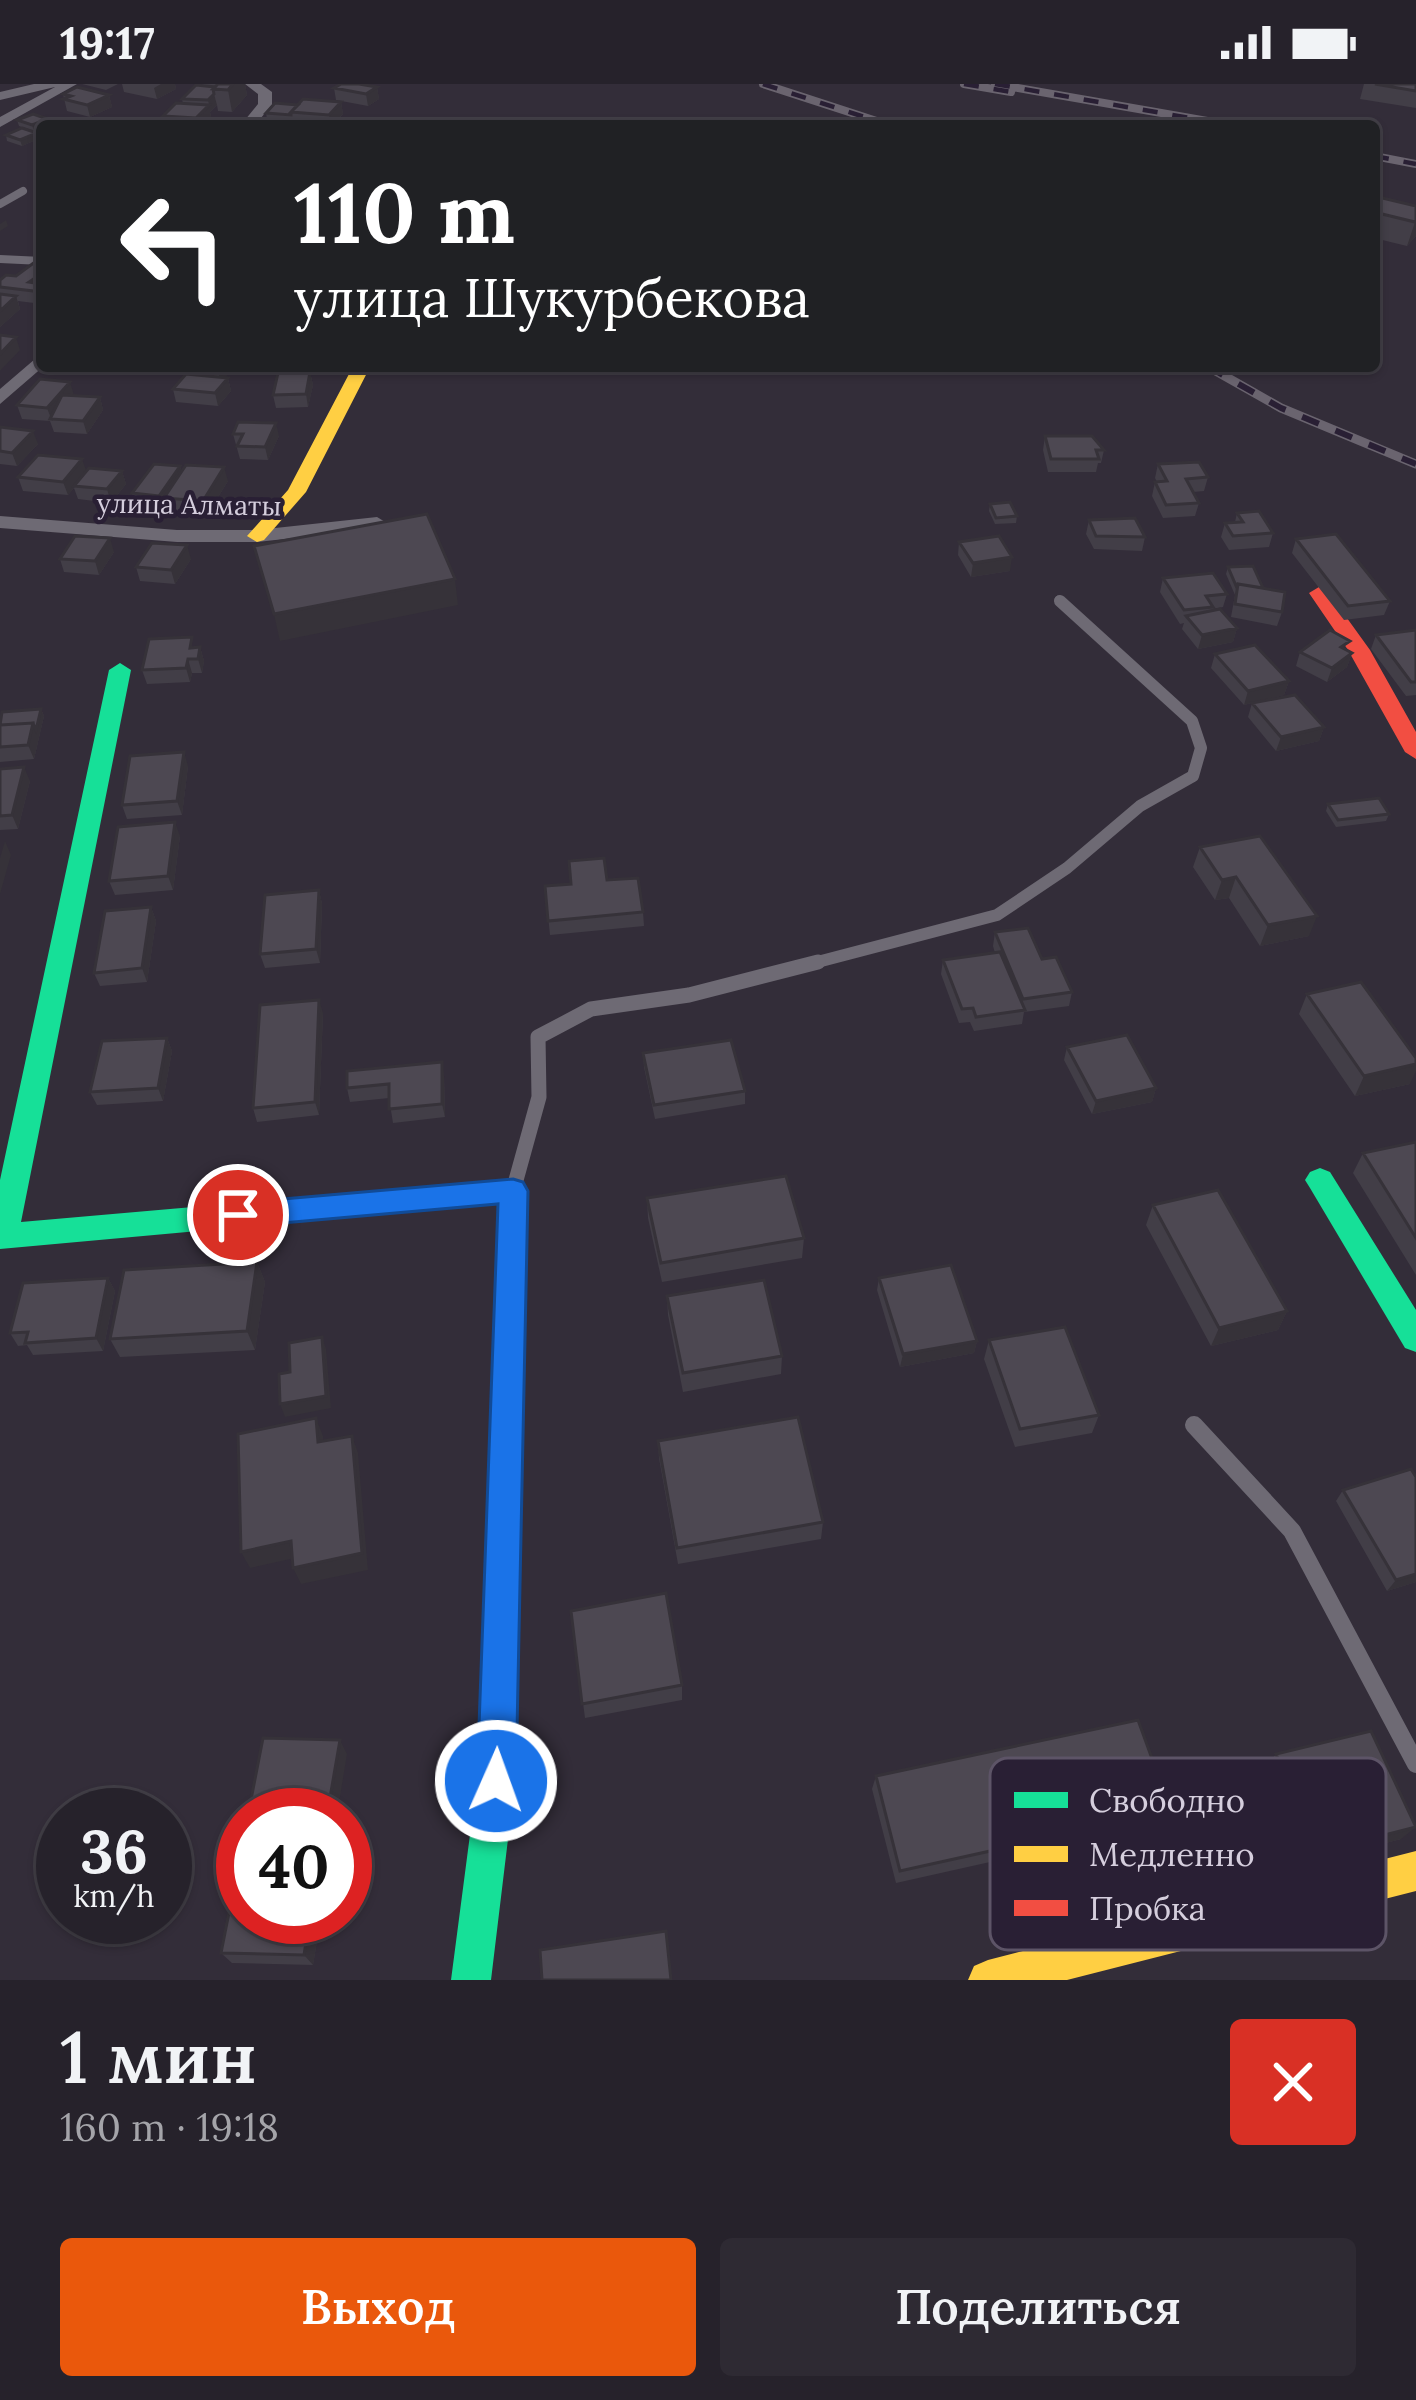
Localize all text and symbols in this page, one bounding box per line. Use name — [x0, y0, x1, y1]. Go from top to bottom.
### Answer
text: 19:17 — [60, 14, 155, 71]
text: 110 m — [294, 158, 515, 266]
icon: left — [96, 168, 252, 324]
text: улица Шукурбекова — [294, 263, 810, 332]
street label: улица Алматы — [96, 485, 282, 523]
pin — [187, 1164, 289, 1266]
icon: arrive — [205, 1182, 271, 1248]
position arrow — [433, 1718, 559, 1844]
legend — [990, 1758, 1386, 1950]
text: Свободно — [1089, 1779, 1245, 1821]
speed limit sign: 40 — [216, 1788, 372, 1944]
text: 36 — [80, 1813, 148, 1889]
text: Медленно — [1089, 1833, 1254, 1875]
text: km/h — [73, 1877, 155, 1915]
text: Пробка — [1089, 1887, 1206, 1929]
text: 1 мин — [60, 2011, 257, 2103]
button: close — [1230, 2019, 1356, 2145]
text: 160 m · 19:18 — [60, 2102, 279, 2152]
button: Выход — [60, 2238, 696, 2376]
button: Поделиться — [720, 2238, 1356, 2376]

